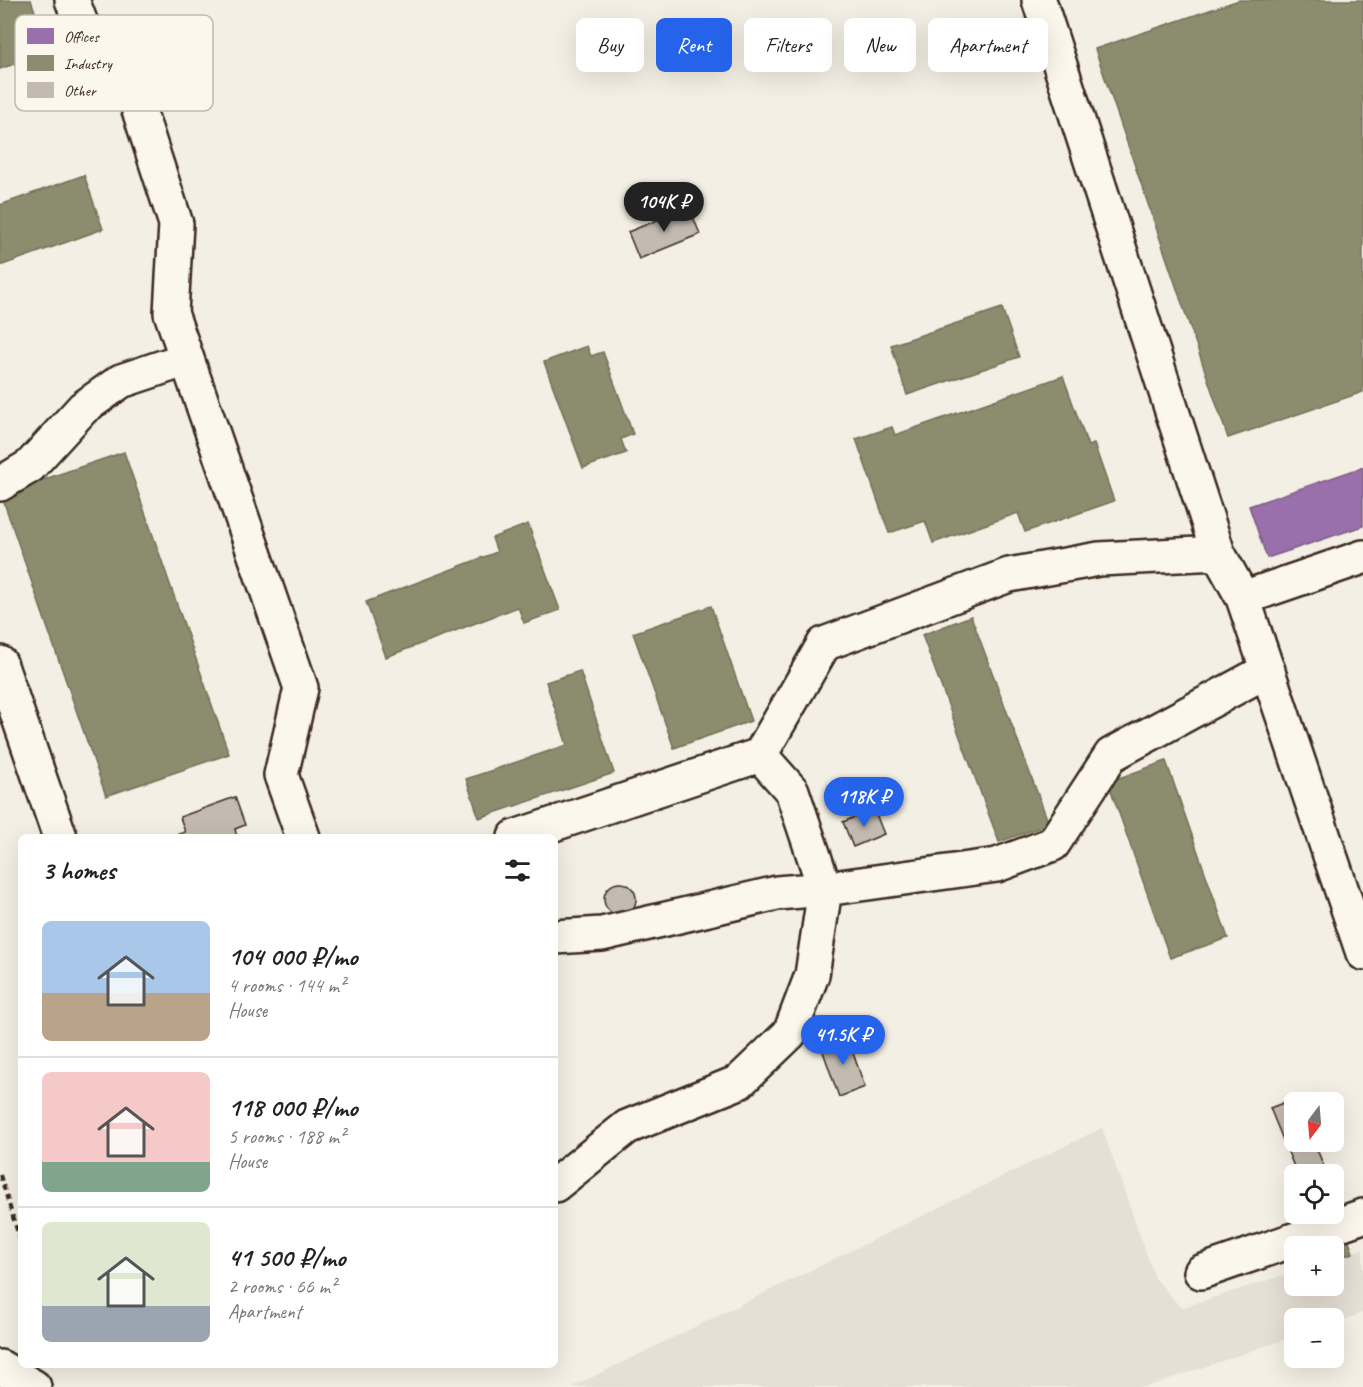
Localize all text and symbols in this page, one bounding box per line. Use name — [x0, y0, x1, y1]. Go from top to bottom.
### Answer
legend — [15, 15, 213, 111]
chip: Buy — [576, 18, 644, 72]
chip: Rent — [656, 18, 732, 72]
chip: Filters — [744, 18, 832, 72]
chip: New — [844, 18, 916, 72]
chip: Apartment — [928, 18, 1048, 72]
text: Offices — [64, 27, 100, 47]
text: Industry — [64, 54, 113, 74]
text: Other — [64, 81, 97, 101]
pin: 104K ₽ — [615, 182, 713, 233]
text: 104K ₽ — [638, 189, 690, 214]
pin: 118K ₽ — [815, 777, 913, 828]
text: 118K ₽ — [838, 784, 890, 809]
text: 3 homes — [42, 854, 115, 887]
icon: filters — [501, 854, 534, 887]
text: 104 000 ₽/mo — [228, 940, 358, 973]
icon: home — [90, 945, 162, 1017]
text: 4 rooms · 144 m² — [228, 973, 345, 998]
text: House — [228, 998, 267, 1023]
pin: 41.5K ₽ — [788, 1015, 898, 1066]
text: 41.5K ₽ — [815, 1022, 871, 1047]
text: 118 000 ₽/mo — [228, 1091, 358, 1124]
north arrow — [1284, 1092, 1344, 1152]
map controls — [1284, 1092, 1344, 1368]
icon: home — [90, 1096, 162, 1168]
text: 5 rooms · 188 m² — [228, 1124, 345, 1149]
text: House — [228, 1149, 267, 1174]
button: locate — [1284, 1164, 1344, 1224]
button: + — [1284, 1236, 1344, 1296]
text: 41 500 ₽/mo — [228, 1241, 345, 1274]
icon: home — [90, 1246, 162, 1318]
text: 2 rooms · 66 m² — [228, 1274, 336, 1299]
text: Apartment — [228, 1299, 301, 1324]
button: − — [1284, 1308, 1344, 1368]

